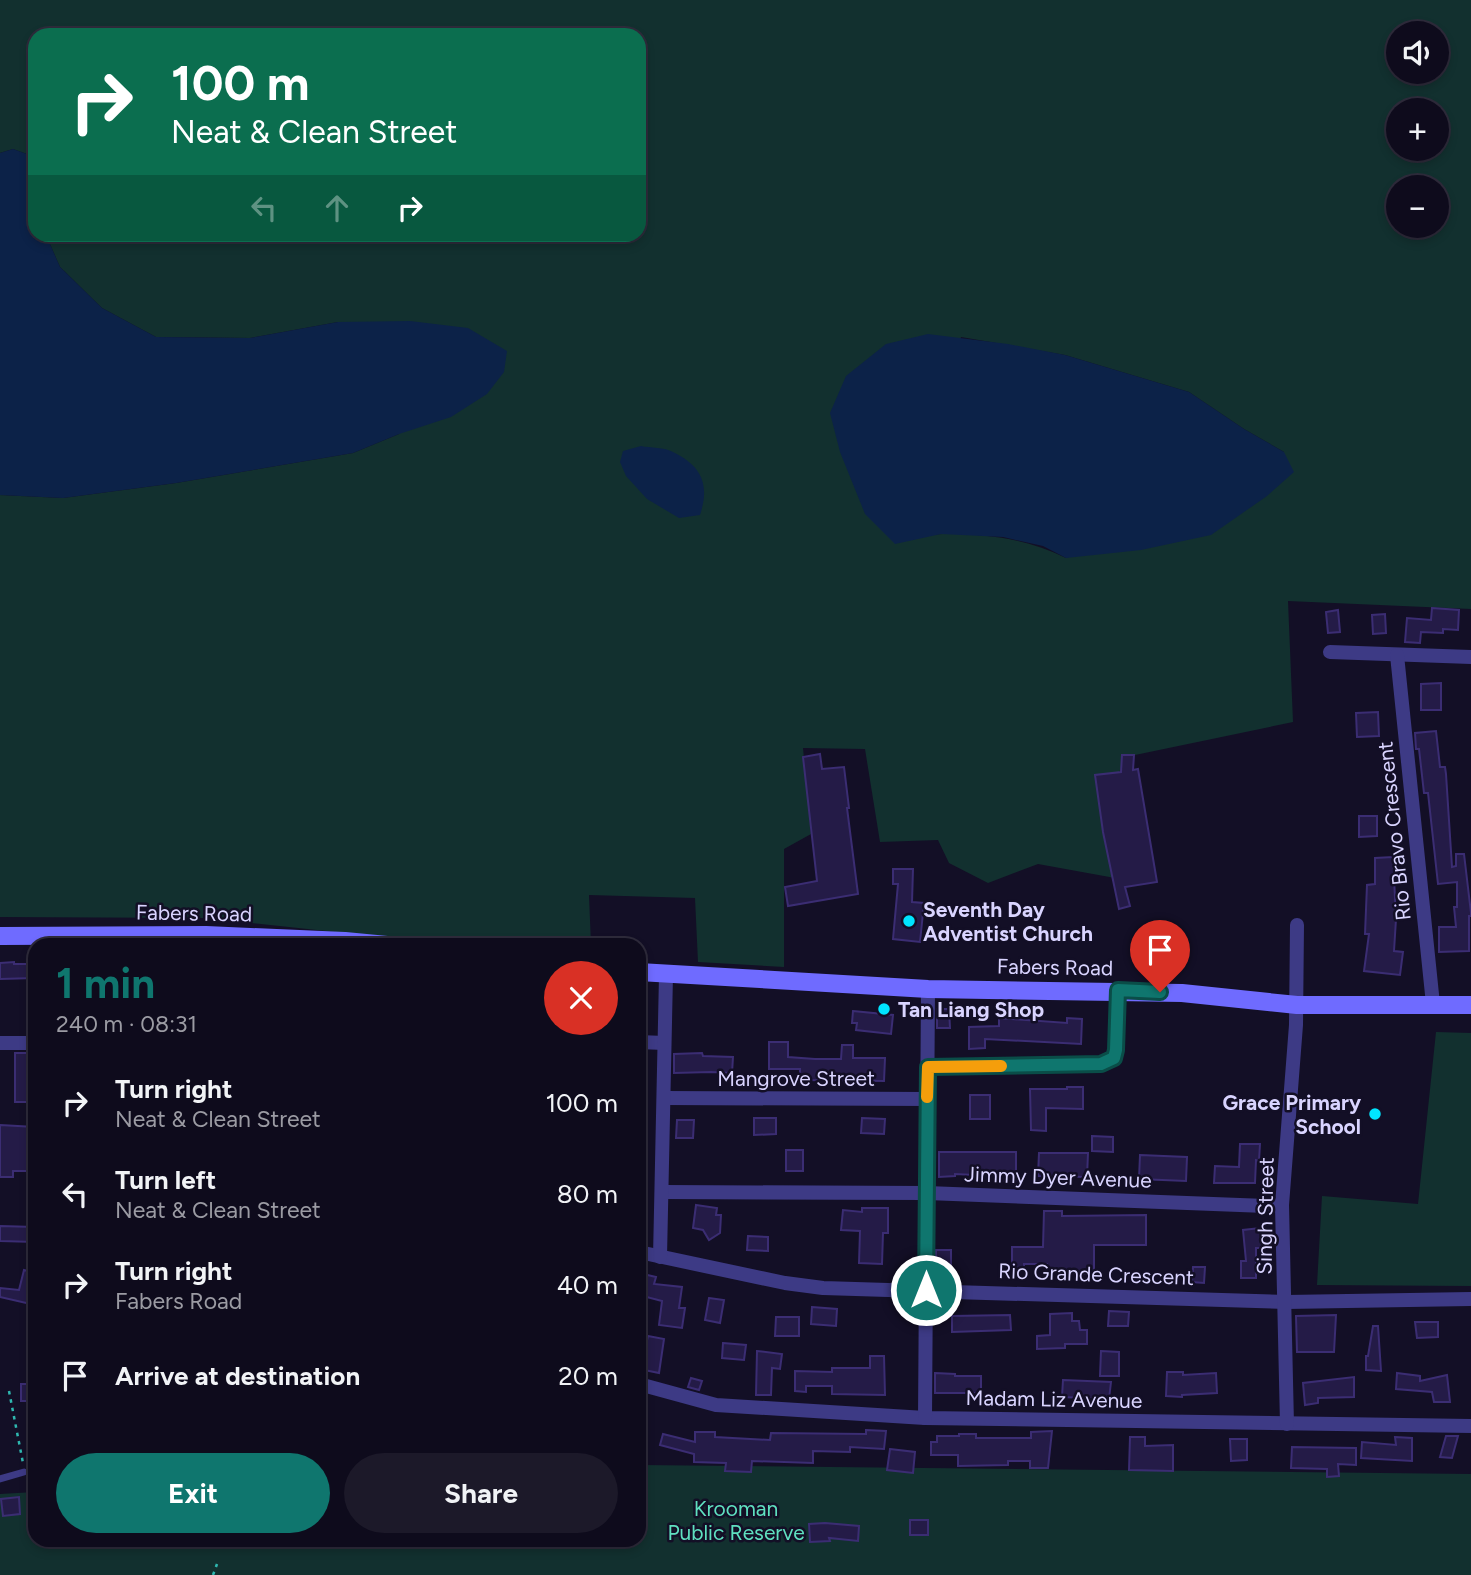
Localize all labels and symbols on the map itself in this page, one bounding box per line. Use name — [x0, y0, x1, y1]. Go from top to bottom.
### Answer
street label: Rio Bravo Crescent — [1372, 740, 1416, 922]
place label: Seventh Day Adventist Church — [923, 897, 1093, 946]
street label: Fabers Road — [136, 899, 252, 927]
marker: Seventh Day Adventist Church — [901, 913, 917, 929]
pin — [1130, 920, 1190, 992]
street label: Fabers Road — [997, 953, 1113, 981]
place label: Tan Liang Shop — [898, 997, 1044, 1022]
marker: Tan Liang Shop — [876, 1001, 892, 1017]
street label: Mangrove Street — [717, 1066, 875, 1091]
place label: Grace Primary School — [1223, 1090, 1362, 1139]
marker: Grace Primary School — [1367, 1106, 1383, 1122]
street label: Singh Street — [1251, 1157, 1279, 1275]
street label: Jimmy Dyer Avenue — [964, 1161, 1152, 1193]
position arrow — [889, 1253, 963, 1327]
street label: Rio Grande Crescent — [998, 1258, 1194, 1290]
street label: Madam Liz Avenue — [965, 1385, 1143, 1413]
park label: Krooman Public Reserve — [667, 1496, 805, 1545]

